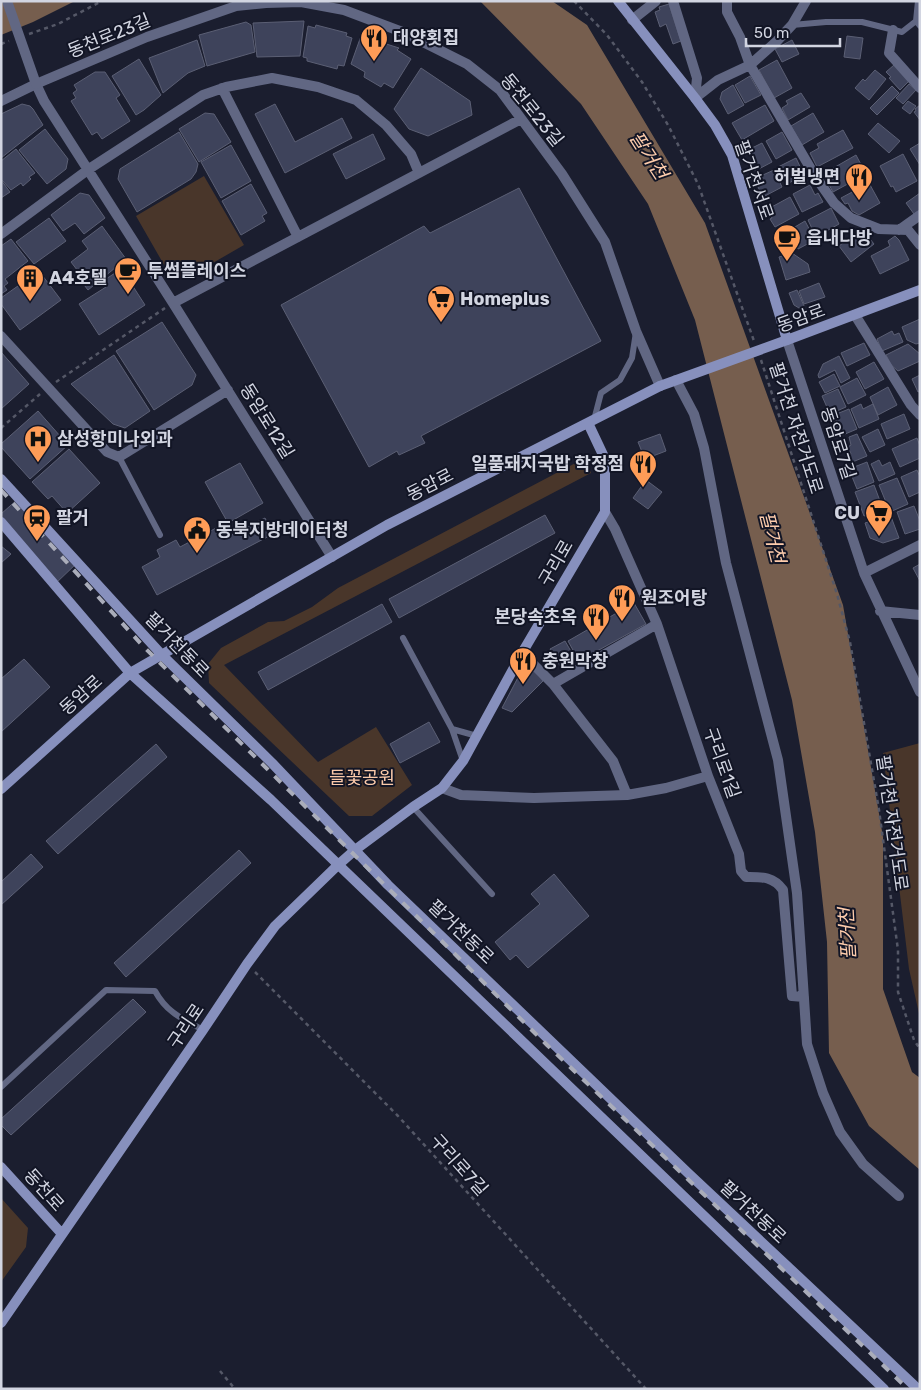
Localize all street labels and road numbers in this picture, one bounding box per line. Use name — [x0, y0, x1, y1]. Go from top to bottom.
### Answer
street label: 동천로23길 — [64, 9, 154, 63]
street label: 동천로23길 — [496, 69, 568, 151]
street label: 팔거천서로 — [730, 137, 778, 223]
street label: 동암로 — [774, 299, 828, 337]
street label: 팔거천 자전거도로 — [764, 360, 828, 496]
street label: 동암로12길 — [235, 379, 299, 463]
street label: 동암로7길 — [816, 404, 860, 482]
street label: 동암로 — [403, 464, 457, 506]
street label: 구리로 — [534, 536, 578, 590]
street label: 팔거천동로 — [140, 608, 214, 682]
street label: 동암로 — [55, 670, 107, 720]
street label: 구리로1길 — [699, 724, 745, 802]
street label: 팔거천 자전거도로 — [872, 754, 912, 892]
street label: 팔거천동로 — [424, 895, 498, 969]
street label: 구리로 — [163, 999, 209, 1053]
street label: 구리로7길 — [426, 1130, 492, 1200]
street label: 동천로 — [19, 1164, 69, 1216]
street label: 팔거천동로 — [715, 1176, 791, 1248]

